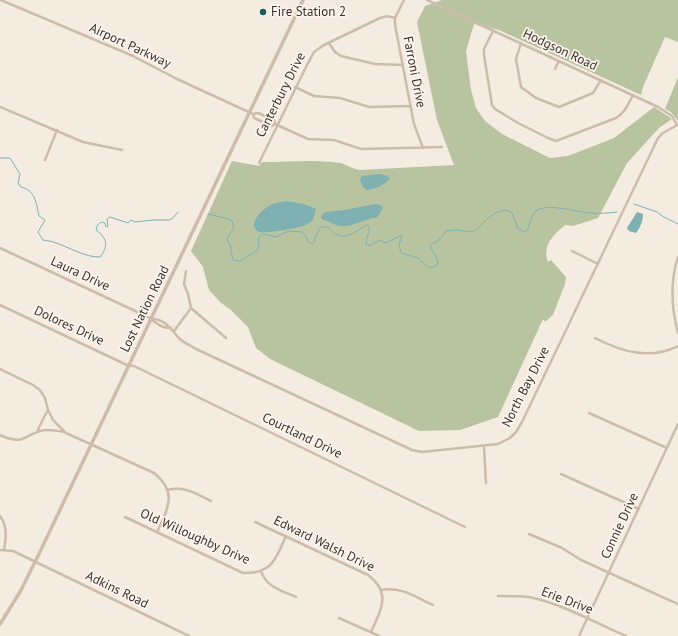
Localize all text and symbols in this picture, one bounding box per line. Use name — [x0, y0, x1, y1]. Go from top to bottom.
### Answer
place label: Fire Station 2 — [271, 4, 346, 20]
marker: Fire Station 2 — [258, 7, 268, 17]
street label: Airport Parkway — [87, 20, 173, 72]
street label: Hodgson Road — [520, 26, 600, 74]
street label: Farroni Drive — [399, 35, 429, 109]
street label: Canterbury Drive — [253, 50, 309, 140]
street label: Laura Drive — [48, 254, 112, 294]
street label: Lost Nation Road — [117, 263, 173, 355]
street label: Dolores Drive — [32, 303, 106, 349]
street label: North Bay Drive — [499, 344, 553, 430]
street label: Courtland Drive — [259, 410, 345, 462]
street label: Connie Drive — [598, 491, 642, 561]
street label: Old Willoughby Drive — [138, 506, 252, 568]
street label: Edward Walsh Drive — [271, 513, 377, 575]
street label: Adkins Road — [83, 568, 151, 612]
street label: Erie Drive — [539, 584, 595, 618]

